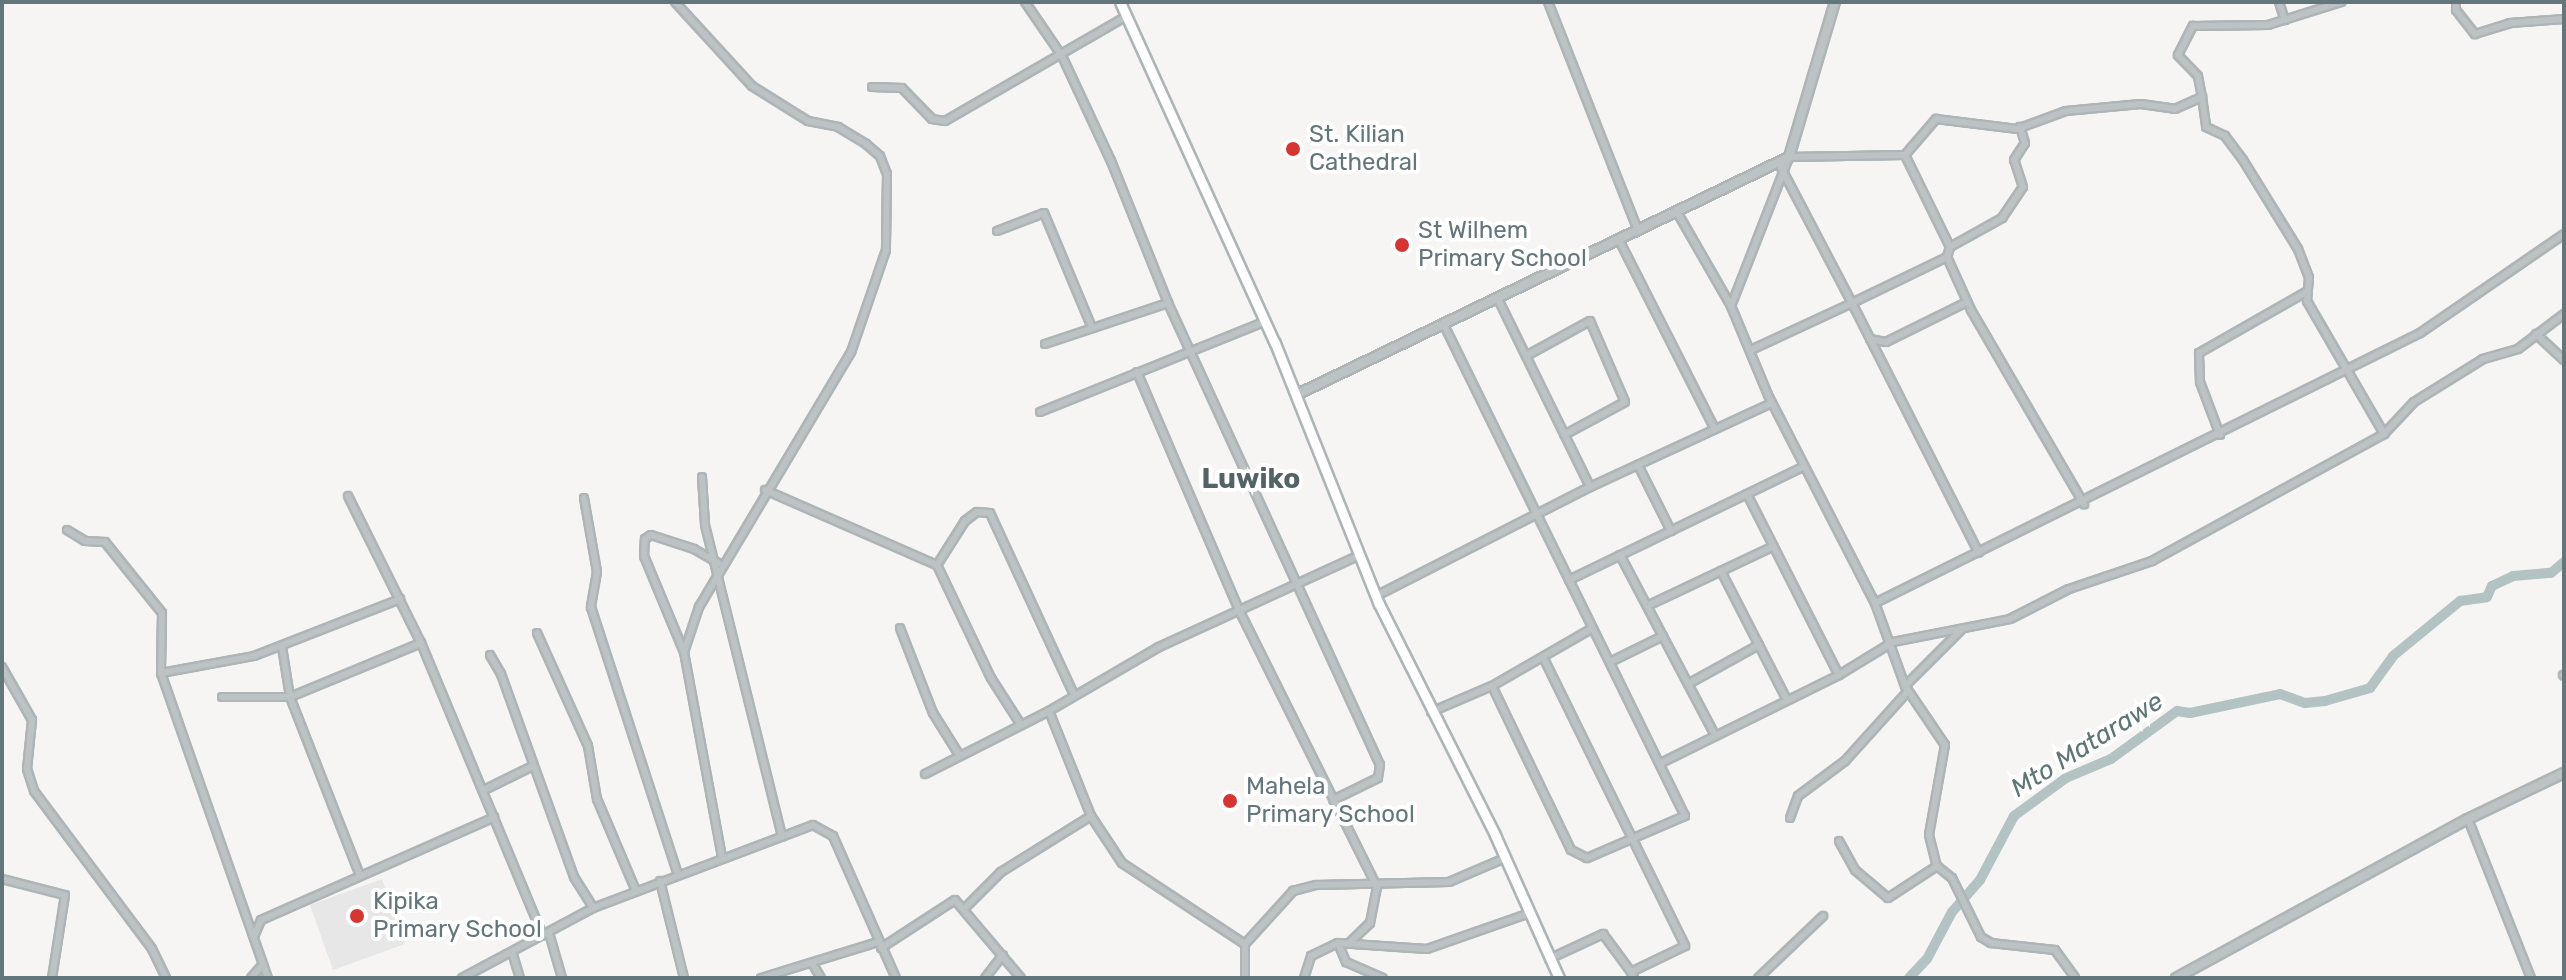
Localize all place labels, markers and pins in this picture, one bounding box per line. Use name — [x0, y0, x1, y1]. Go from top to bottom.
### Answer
place label: St. Kilian Cathedral — [1309, 121, 1418, 177]
marker: St. Kilian Cathedral — [1284, 140, 1302, 158]
place label: St Wilhem Primary School — [1418, 217, 1587, 273]
marker: St Wilhem Primary School — [1393, 236, 1411, 254]
place label: Mahela Primary School — [1246, 773, 1415, 829]
marker: Mahela Primary School — [1221, 792, 1239, 810]
place label: Kipika Primary School — [373, 888, 542, 944]
marker: Kipika Primary School — [348, 907, 366, 925]

